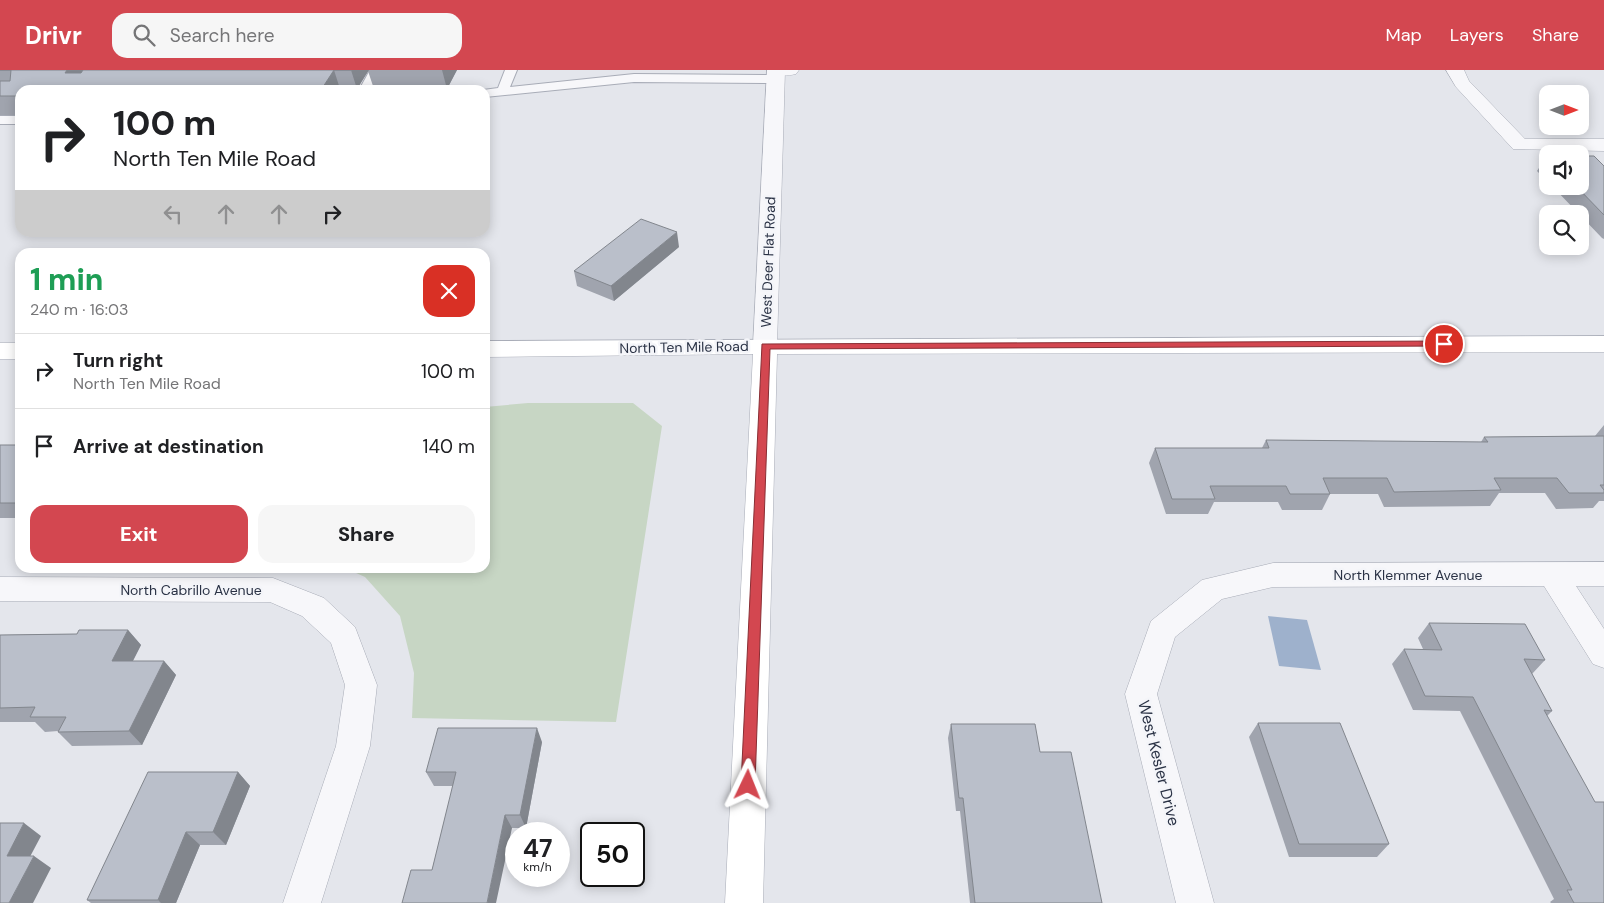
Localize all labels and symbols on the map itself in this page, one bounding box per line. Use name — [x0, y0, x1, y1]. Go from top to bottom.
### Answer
north arrow — [1539, 85, 1589, 135]
street label: West Deer Flat Road — [757, 196, 779, 328]
pin — [1423, 323, 1465, 365]
street label: North Ten Mile Road — [619, 337, 749, 357]
street label: North Klemmer Avenue — [1333, 566, 1483, 584]
street label: North Cabrillo Avenue — [120, 581, 262, 599]
street label: West Kesler Drive — [1133, 698, 1185, 828]
position arrow — [721, 758, 773, 810]
speed limit sign: 50 — [580, 822, 645, 887]

